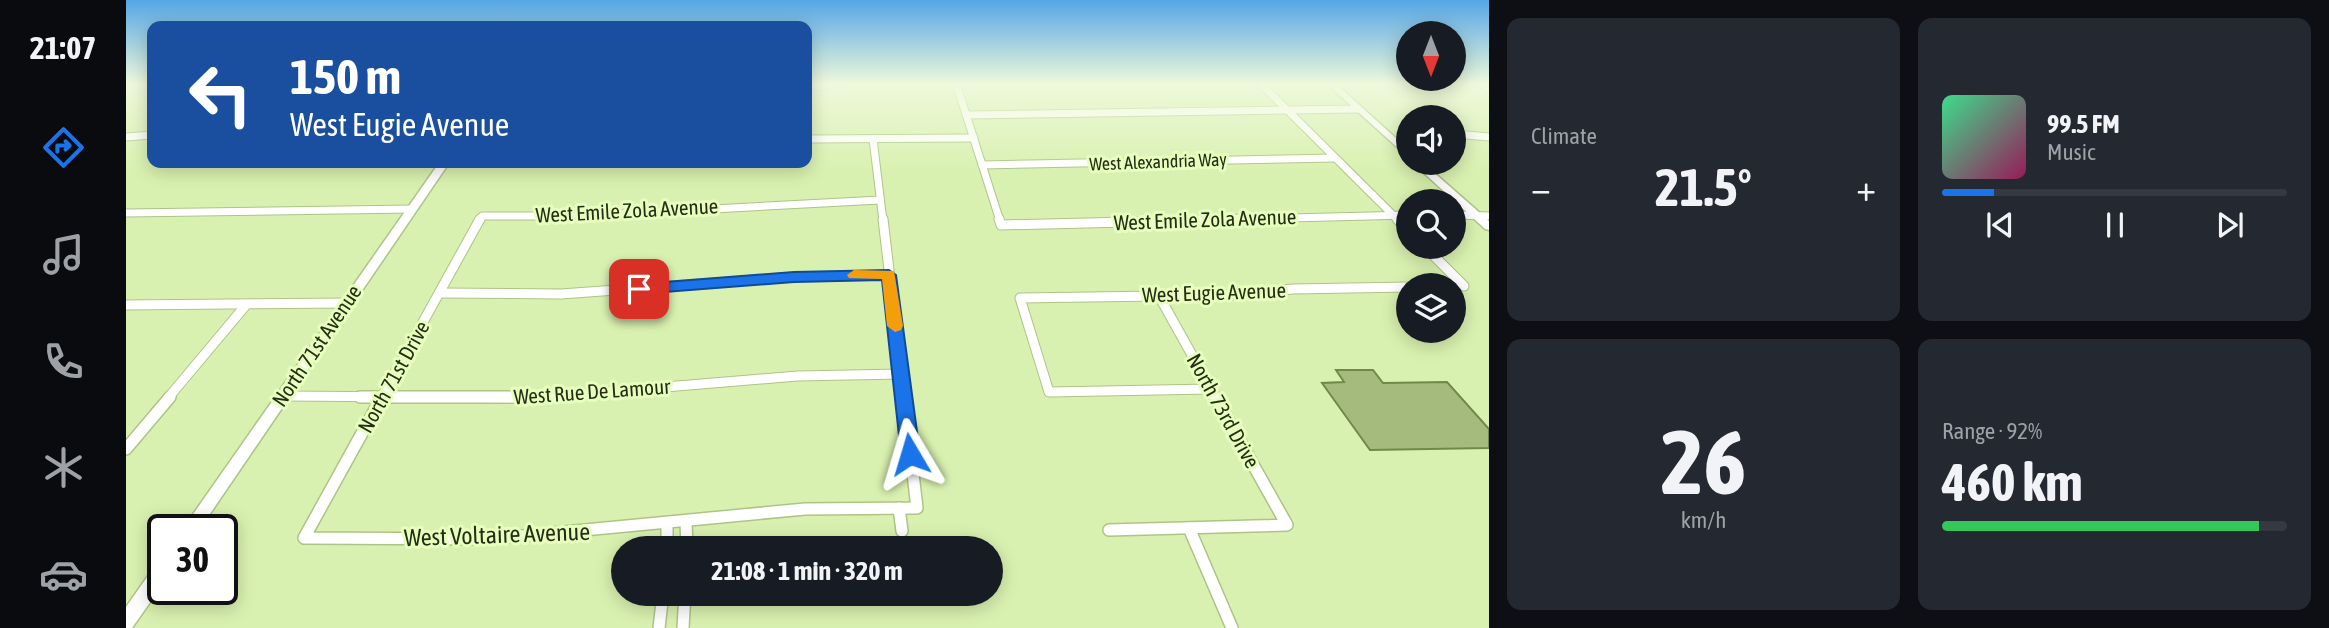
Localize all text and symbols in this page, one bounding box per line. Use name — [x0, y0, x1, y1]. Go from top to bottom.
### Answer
north arrow — [1396, 21, 1466, 91]
map controls — [1396, 21, 1466, 343]
text: 21:07 — [30, 29, 96, 66]
text: 150 m — [290, 48, 401, 104]
icon: left — [175, 49, 266, 140]
button: sound — [1396, 105, 1466, 175]
text: West Eugie Avenue — [290, 106, 509, 143]
text: 99.5 FM — [2047, 109, 2120, 139]
icon: directions — [39, 123, 88, 172]
text: Climate — [1531, 123, 1597, 149]
text: Music — [2047, 139, 2095, 165]
street label: West Alexandria Way — [1089, 149, 1227, 174]
text: 21.5° — [1655, 157, 1752, 217]
text: − — [1531, 166, 1551, 209]
text: + — [1856, 166, 1876, 209]
button: search — [1396, 189, 1466, 259]
street label: West Emile Zola Avenue — [535, 193, 719, 227]
street label: West Emile Zola Avenue — [1113, 204, 1297, 234]
icon: previous — [1981, 206, 2019, 244]
icon: pause — [2096, 206, 2134, 244]
icon: next — [2211, 206, 2249, 244]
icon: music — [39, 230, 88, 279]
pin — [609, 259, 669, 319]
icon: arrive — [620, 270, 658, 308]
button: layers — [1396, 273, 1466, 343]
street label: West Eugie Avenue — [1142, 277, 1286, 307]
street label: North 71st Avenue — [267, 280, 366, 411]
street label: North 71st Drive — [353, 316, 434, 437]
icon: phone — [39, 337, 88, 386]
street label: North 73rd Drive — [1183, 349, 1265, 472]
street label: West Rue De Lamour — [513, 374, 672, 408]
text: 26 — [1661, 409, 1746, 513]
position arrow — [873, 417, 947, 491]
text: Range · 92% — [1942, 418, 2042, 444]
icon: climate — [39, 443, 88, 492]
text: 460 km — [1942, 452, 2083, 512]
text: km/h — [1681, 507, 1726, 533]
speed limit sign: 30 — [147, 514, 238, 605]
street label: West Voltaire Avenue — [403, 518, 591, 551]
icon: car — [39, 550, 88, 599]
text: 21:08 · 1 min · 320 m — [711, 556, 903, 586]

